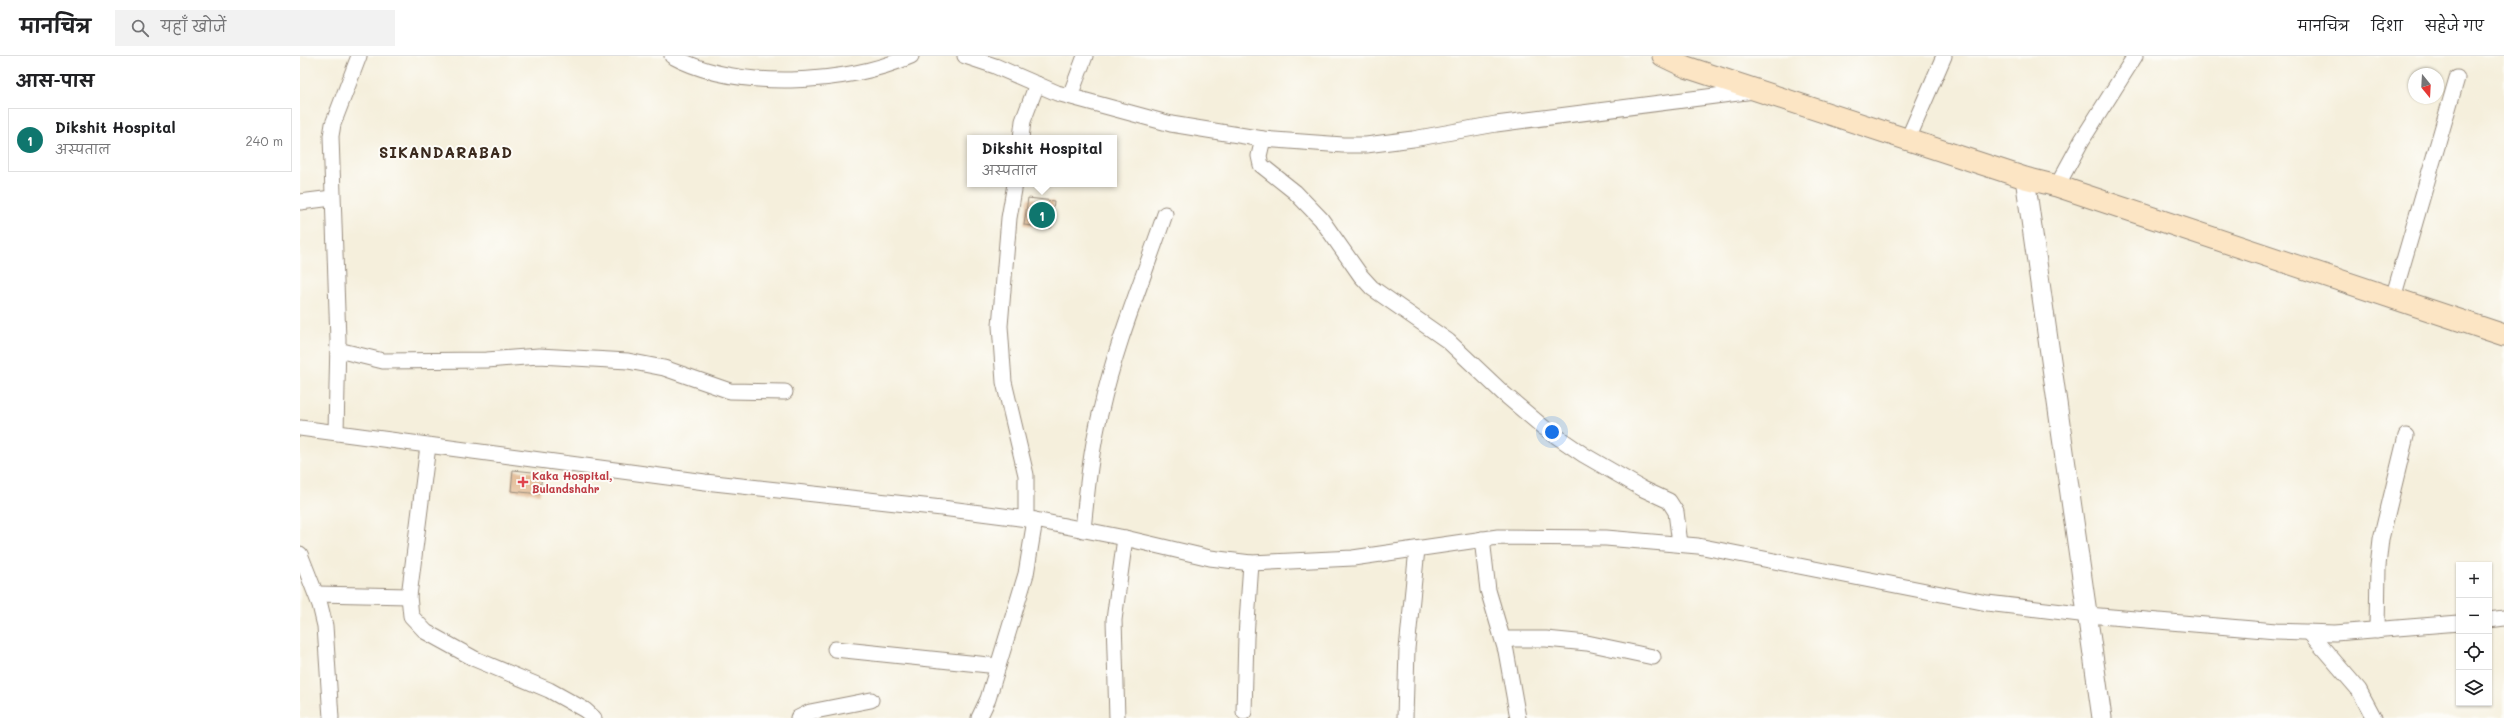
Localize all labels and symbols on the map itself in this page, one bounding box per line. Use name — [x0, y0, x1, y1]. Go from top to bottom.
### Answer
north arrow — [2408, 68, 2444, 104]
district label: SIKANDARABAD — [379, 142, 513, 162]
pin: 1 — [1029, 200, 1055, 230]
your location — [1542, 422, 1562, 442]
place label: Kaka Hospital, Bulandshahr — [532, 468, 612, 496]
marker: Kaka Hospital, Bulandshahr — [517, 476, 529, 488]

